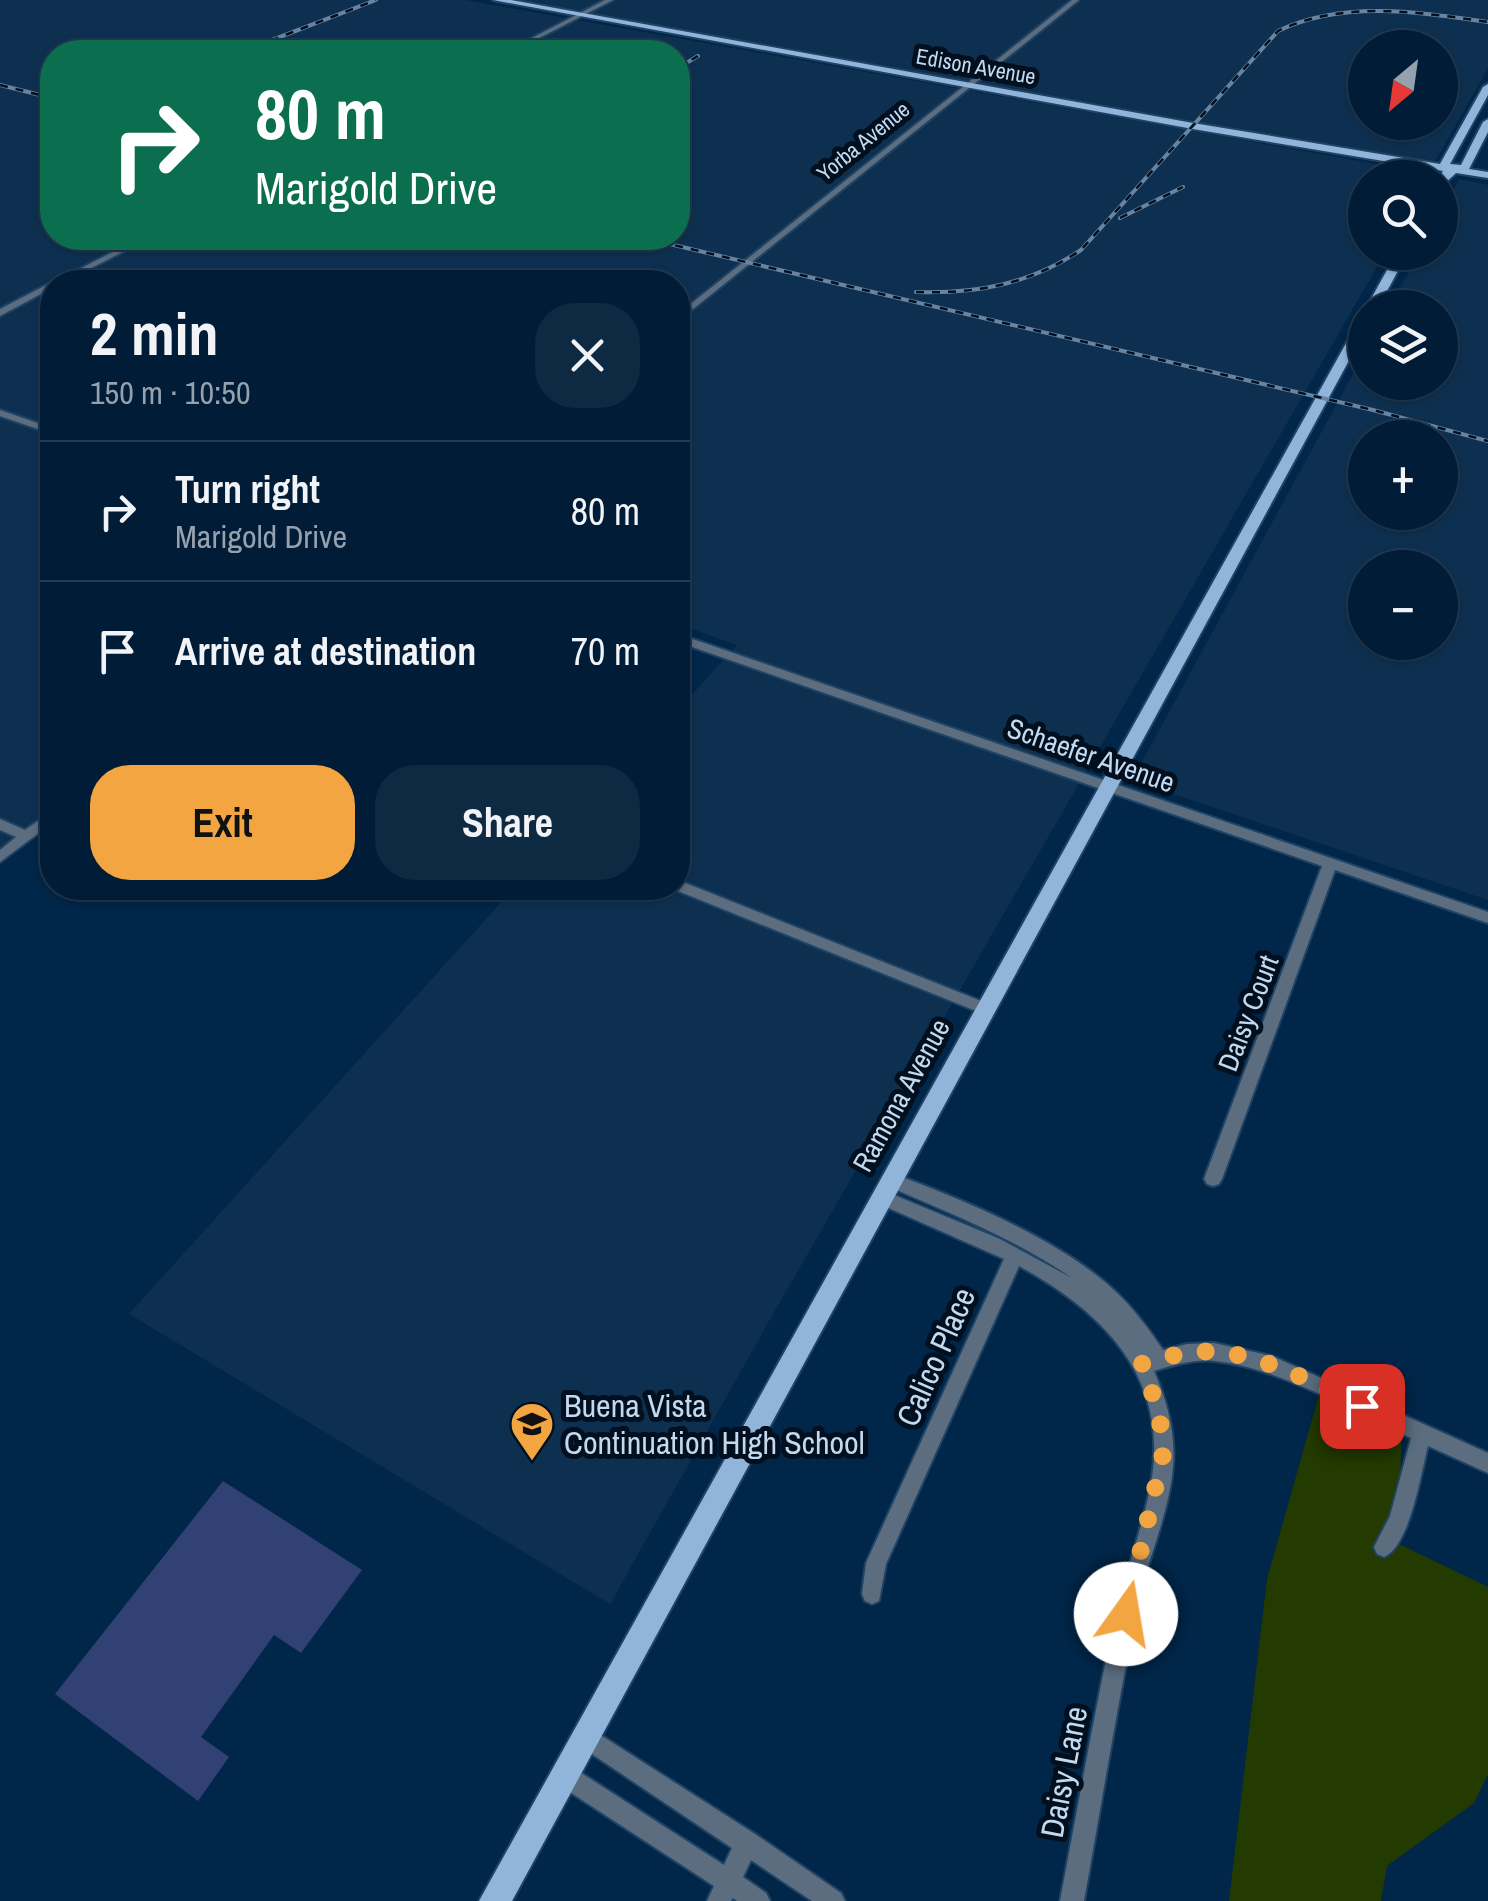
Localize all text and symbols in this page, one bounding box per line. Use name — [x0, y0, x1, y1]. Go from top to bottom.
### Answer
north arrow — [1348, 30, 1458, 140]
map controls — [1348, 30, 1458, 660]
street label: Edison Avenue — [914, 41, 1038, 91]
text: 80 m — [255, 67, 386, 161]
icon: right — [90, 80, 220, 210]
street label: Yorba Avenue — [810, 94, 916, 188]
text: Marigold Drive — [255, 157, 497, 218]
button: search — [1348, 160, 1458, 270]
button: layers — [1348, 290, 1458, 400]
text: 2 min — [90, 293, 219, 374]
button: close — [535, 303, 640, 408]
text: 150 m · 10:50 — [90, 371, 250, 414]
button: + — [1348, 420, 1458, 530]
text: Turn right — [175, 464, 320, 515]
icon: right — [90, 484, 145, 539]
text: 80 m — [571, 486, 640, 537]
text: Marigold Drive — [175, 515, 347, 558]
button: − — [1348, 550, 1458, 660]
icon: arrive — [90, 624, 145, 679]
text: Arrive at destination — [175, 626, 476, 677]
text: 70 m — [571, 626, 640, 677]
street label: Schaefer Avenue — [1002, 709, 1180, 801]
button: Exit — [90, 765, 355, 880]
button: Share — [375, 765, 640, 880]
street label: Daisy Court — [1209, 950, 1287, 1076]
street label: Ramona Avenue — [843, 1012, 959, 1178]
street label: Calico Place — [886, 1281, 985, 1433]
pin — [1320, 1364, 1405, 1449]
icon: arrive — [1335, 1379, 1390, 1434]
place label: Buena Vista Continuation High School — [564, 1384, 865, 1464]
school or university icon: Buena Vista Continuation High School — [509, 1401, 555, 1462]
position arrow — [1074, 1562, 1178, 1666]
street label: Daisy Lane — [1030, 1703, 1097, 1841]

